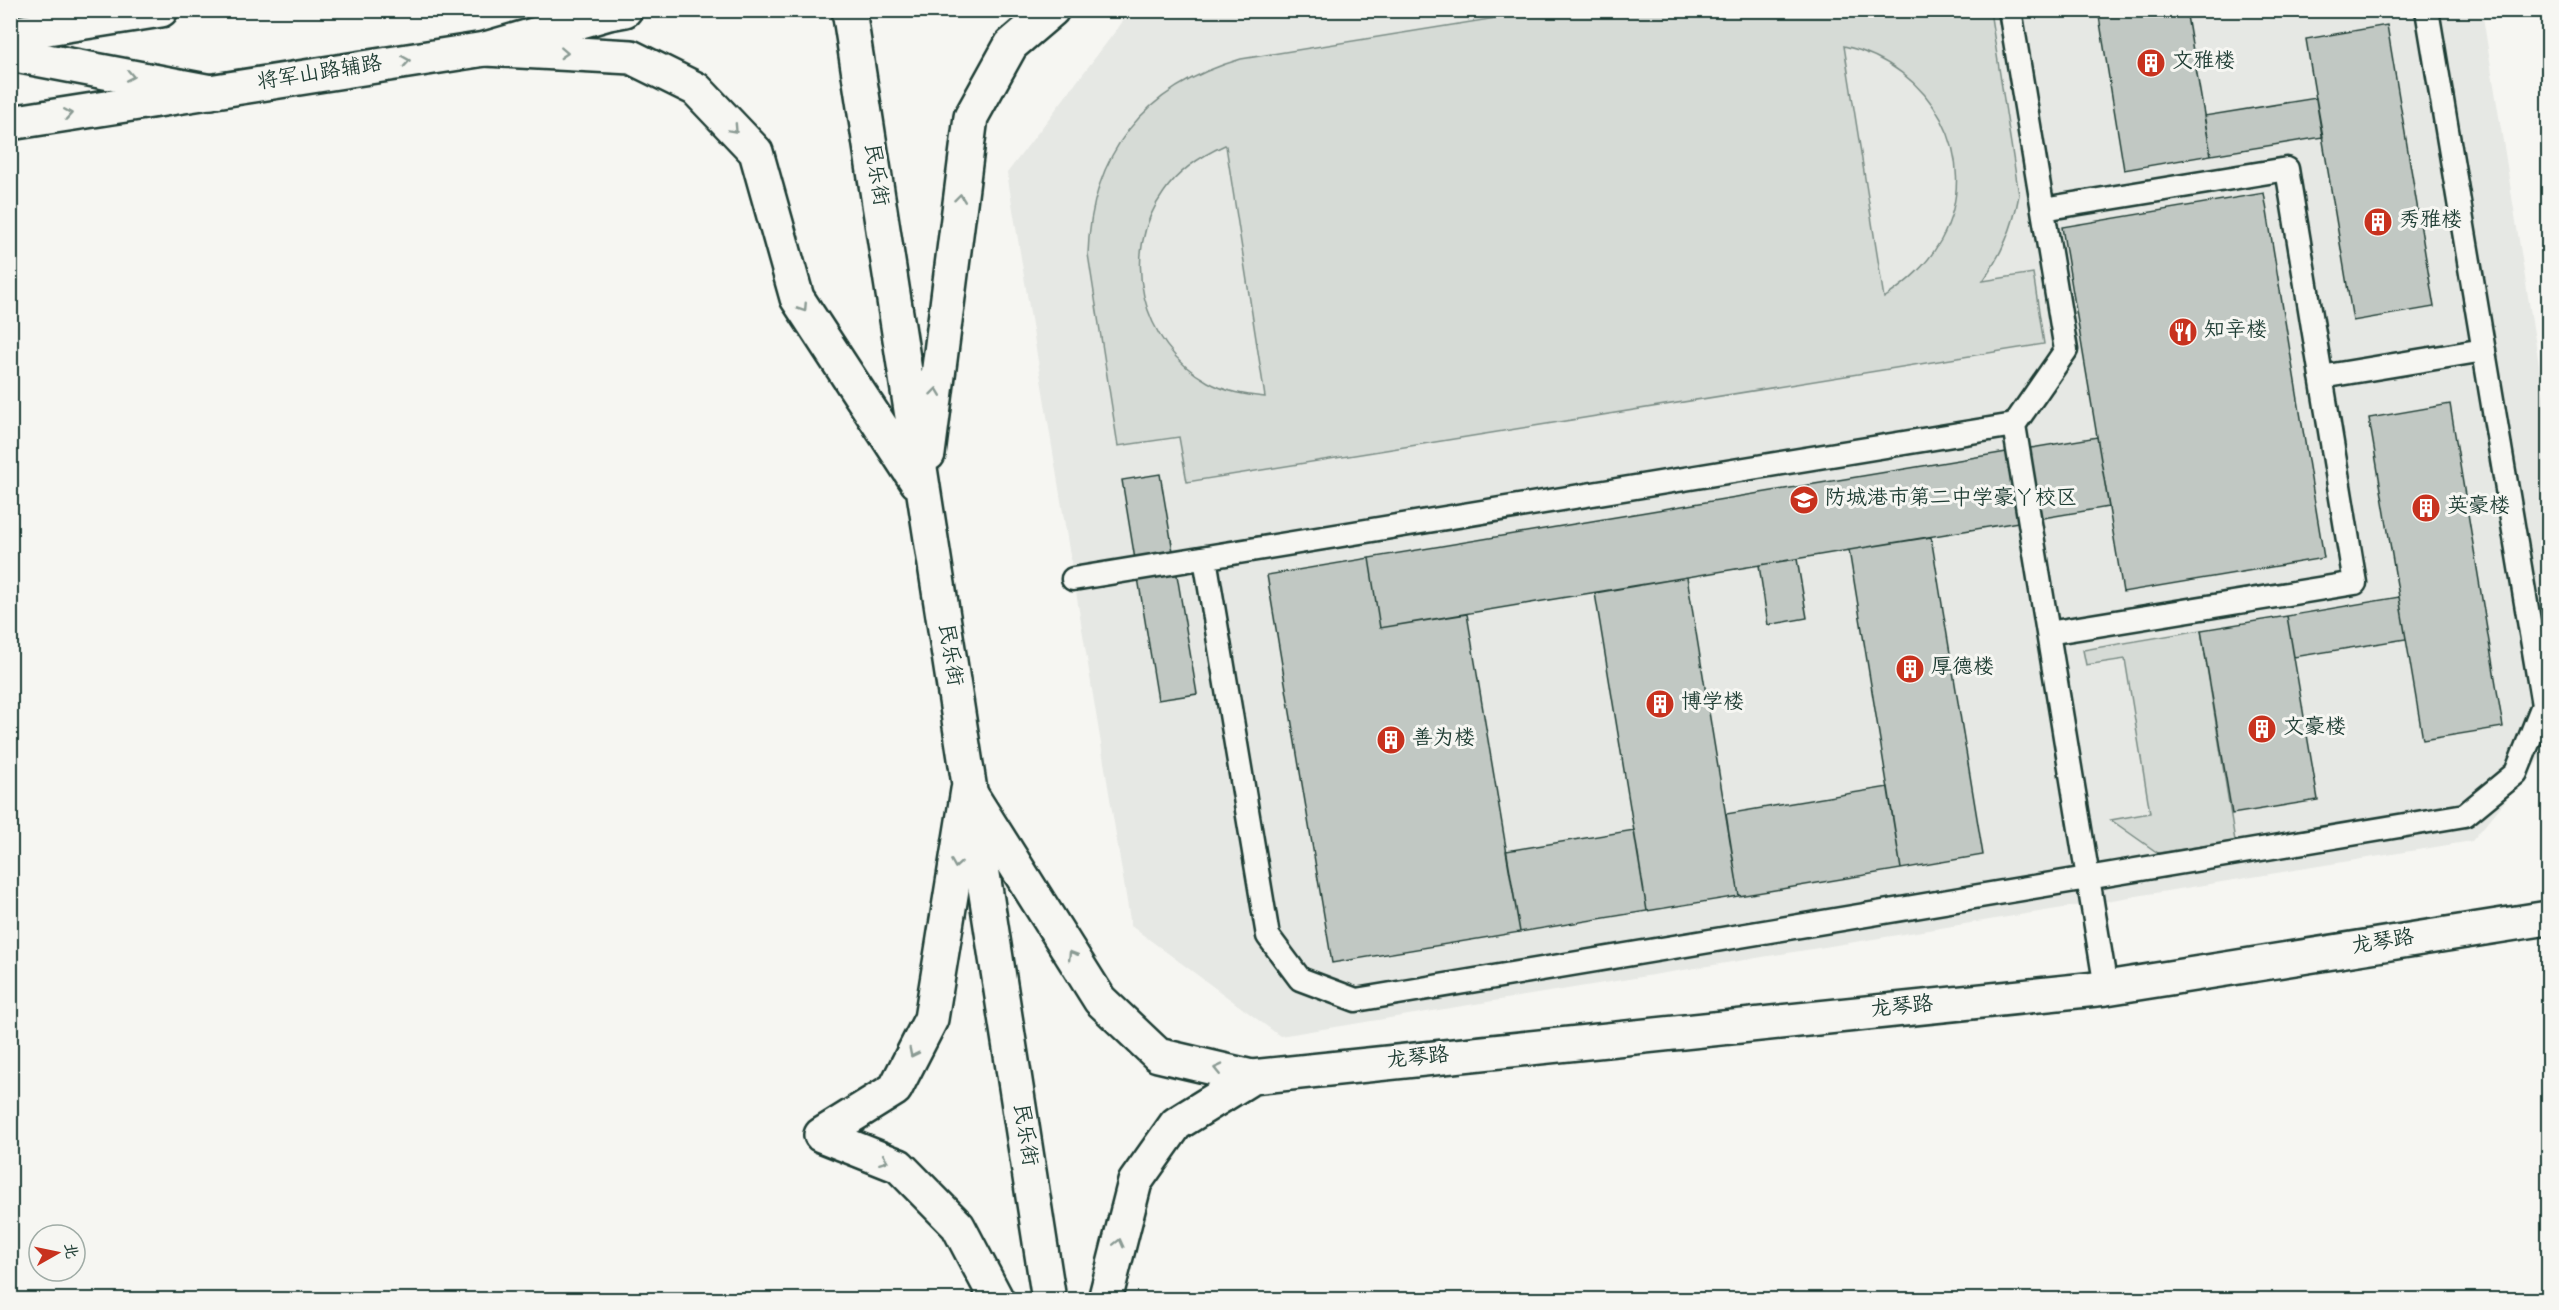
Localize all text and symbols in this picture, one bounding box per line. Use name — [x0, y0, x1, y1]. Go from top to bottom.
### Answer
one-way arrow — [560, 47, 569, 60]
building icon: 文雅楼 — [2135, 47, 2167, 79]
place label: 文雅楼 — [2172, 49, 2235, 76]
street label: 将军山路辅路 — [256, 51, 384, 97]
one-way arrow — [402, 56, 411, 68]
one-way arrow — [125, 70, 135, 82]
one-way arrow — [64, 108, 73, 120]
one-way arrow — [727, 122, 738, 133]
street label: 民乐街 — [857, 142, 892, 208]
one-way arrow — [954, 193, 966, 203]
building icon: 秀雅楼 — [2362, 206, 2394, 238]
place label: 秀雅楼 — [2399, 208, 2462, 235]
one-way arrow — [796, 302, 808, 312]
restaurant icon: 知辛楼 — [2167, 316, 2199, 348]
place label: 知辛楼 — [2204, 318, 2267, 345]
one-way arrow — [929, 387, 942, 396]
school or university icon: 防城港市第二中学豪丫校区 — [1788, 484, 1820, 516]
place label: 防城港市第二中学豪丫校区 — [1825, 486, 2077, 513]
building icon: 英豪楼 — [2410, 492, 2442, 524]
place label: 英豪楼 — [2447, 494, 2510, 521]
street label: 民乐街 — [931, 622, 966, 688]
building icon: 厚德楼 — [1894, 653, 1926, 685]
place label: 厚德楼 — [1931, 655, 1994, 682]
building icon: 博学楼 — [1644, 688, 1676, 720]
place label: 博学楼 — [1681, 690, 1744, 717]
building icon: 文豪楼 — [2246, 713, 2278, 745]
place label: 文豪楼 — [2283, 715, 2346, 742]
building icon: 善为楼 — [1375, 724, 1407, 756]
place label: 善为楼 — [1412, 726, 1475, 753]
one-way arrow — [950, 859, 962, 868]
street label: 龙琴路 — [2350, 925, 2416, 961]
one-way arrow — [1067, 951, 1079, 961]
street label: 龙琴路 — [1869, 991, 1935, 1025]
street label: 龙琴路 — [1385, 1042, 1451, 1076]
one-way arrow — [909, 1046, 921, 1057]
one-way arrow — [1214, 1063, 1224, 1076]
street label: 民乐街 — [1006, 1102, 1041, 1168]
one-way arrow — [877, 1153, 888, 1165]
north arrow — [27, 1223, 87, 1283]
one-way arrow — [1112, 1238, 1125, 1248]
text: 北 — [58, 1242, 80, 1261]

